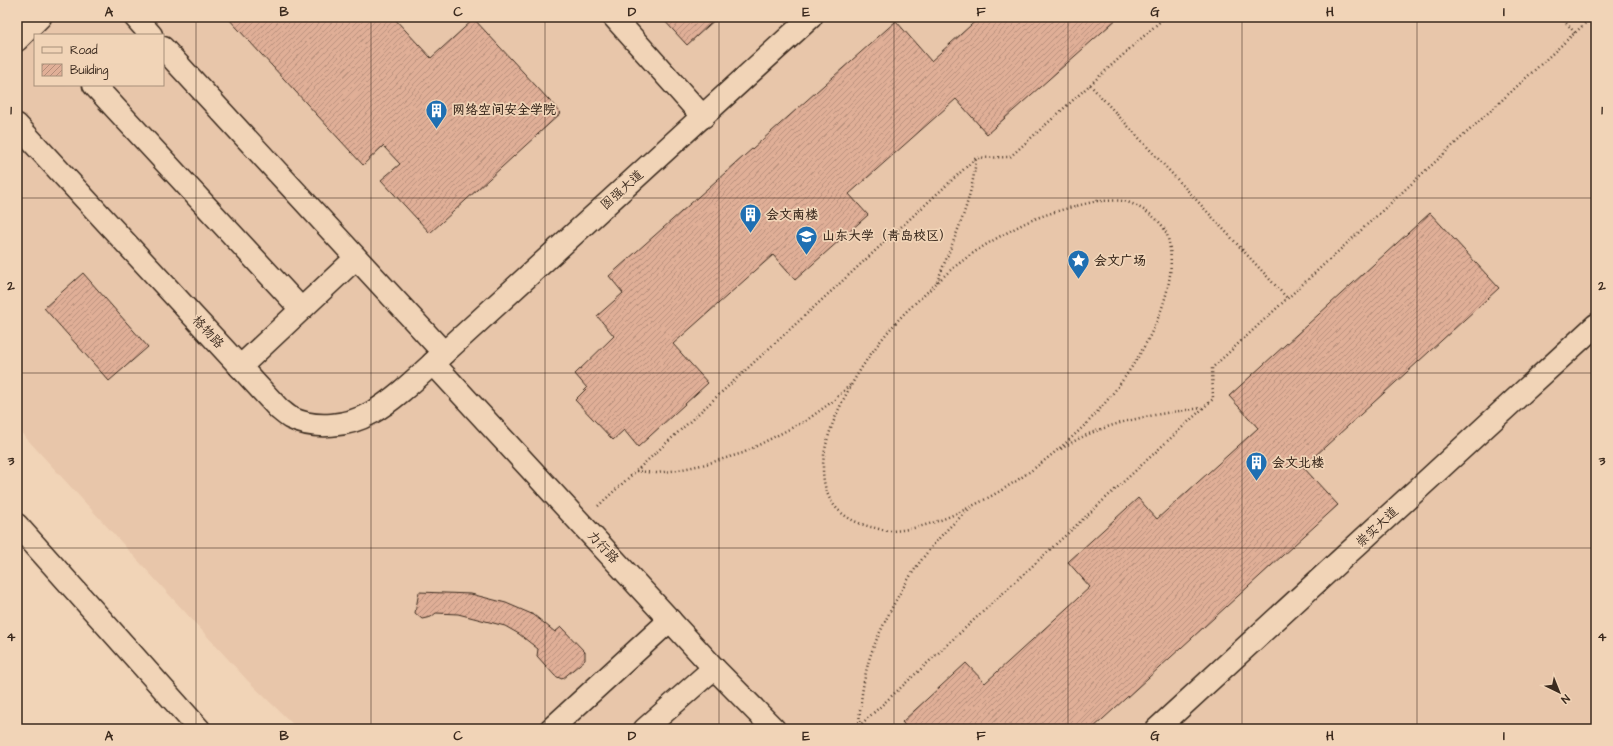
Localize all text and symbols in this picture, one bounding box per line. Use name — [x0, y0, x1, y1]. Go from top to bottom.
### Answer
text: A — [105, 3, 114, 21]
text: B — [279, 3, 289, 21]
text: C — [453, 3, 463, 21]
text: D — [628, 3, 637, 21]
text: E — [802, 3, 810, 21]
text: F — [976, 3, 986, 21]
text: G — [1150, 3, 1160, 21]
text: H — [1326, 3, 1334, 21]
text: I — [1503, 3, 1505, 21]
legend — [34, 34, 164, 86]
text: Road — [70, 42, 98, 59]
text: Building — [70, 62, 108, 80]
building icon: 网络空间安全学院 — [424, 97, 450, 130]
text: 1 — [10, 101, 12, 119]
place label: 网络空间安全学院 — [452, 101, 556, 119]
text: 1 — [1601, 101, 1603, 119]
street label: 图强大道 — [597, 166, 647, 214]
building icon: 会文南楼 — [737, 202, 763, 235]
place label: 会文南楼 — [766, 206, 818, 224]
school or university icon: 山东大学（青岛校区） — [793, 223, 819, 256]
place label: 山东大学（青岛校区） — [822, 227, 952, 245]
place icon: 会文广场 — [1065, 248, 1091, 281]
place label: 会文广场 — [1094, 252, 1146, 270]
text: 2 — [6, 277, 15, 295]
text: 2 — [1597, 277, 1606, 295]
street label: 格物路 — [188, 312, 228, 352]
building icon: 会文北楼 — [1244, 450, 1270, 483]
text: 3 — [7, 452, 15, 470]
text: 3 — [1598, 452, 1606, 470]
place label: 会文北楼 — [1272, 454, 1324, 472]
street label: 崇实大道 — [1352, 503, 1402, 551]
street label: 力行路 — [583, 527, 623, 567]
text: 4 — [7, 628, 16, 646]
text: 4 — [1598, 628, 1607, 646]
north arrow — [1539, 672, 1579, 712]
text: N — [1558, 691, 1573, 707]
text: A — [105, 727, 114, 745]
text: B — [279, 727, 289, 745]
text: C — [453, 727, 463, 745]
text: D — [628, 727, 637, 745]
text: E — [802, 727, 810, 745]
text: F — [976, 727, 986, 745]
text: G — [1150, 727, 1160, 745]
text: H — [1326, 727, 1334, 745]
text: I — [1503, 727, 1505, 745]

